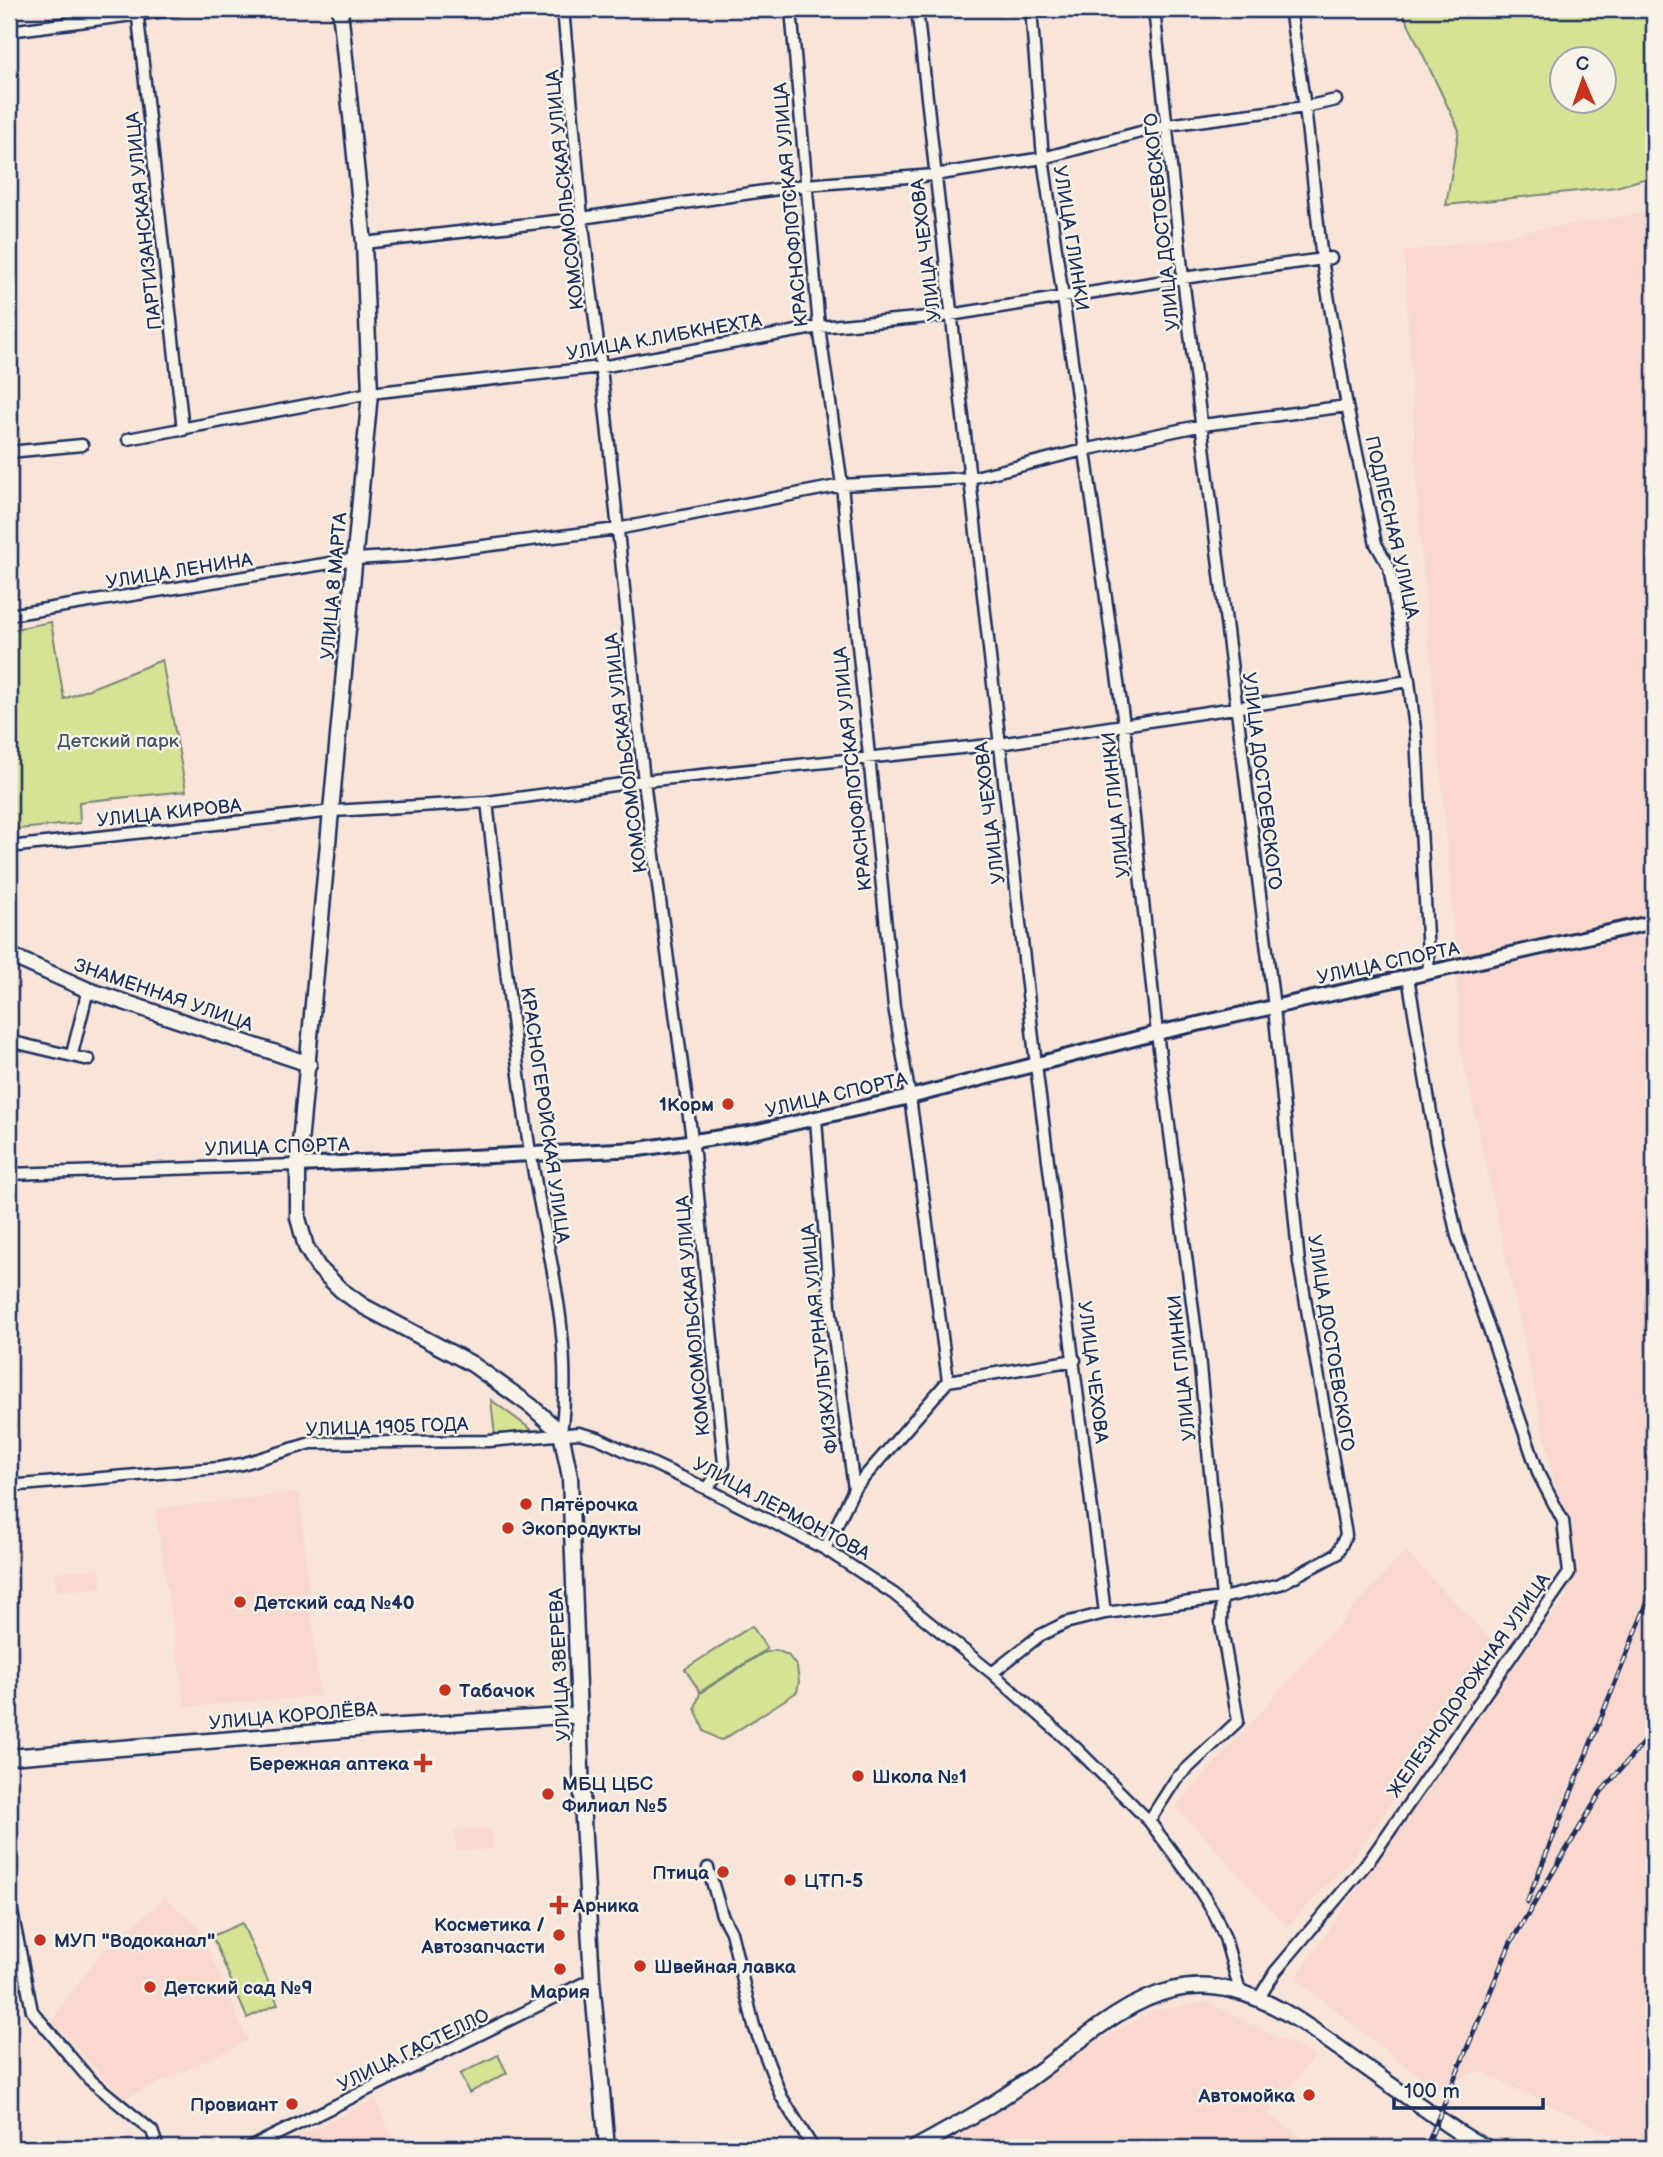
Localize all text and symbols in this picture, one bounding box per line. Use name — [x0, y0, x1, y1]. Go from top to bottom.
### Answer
north arrow — [1548, 46, 1618, 116]
text: С — [1575, 53, 1589, 76]
street label: КОМСОМОЛЬСКАЯ УЛИЦА — [541, 68, 590, 311]
street label: КРАСНОФЛОТСКАЯ УЛИЦА — [769, 81, 814, 328]
street label: ПАРТИЗАНСКАЯ УЛИЦА — [122, 110, 167, 331]
street label: УЛИЦА ДОСТОЕВСКОГО — [1140, 111, 1185, 332]
street label: УЛИЦА ГЛИНКИ — [1048, 164, 1093, 313]
street label: УЛИЦА ЧЕХОВА — [906, 177, 947, 322]
street label: УЛИЦА К.ЛИБКНЕХТА — [565, 309, 764, 366]
street label: ПОДЛЕСНАЯ УЛИЦА — [1359, 434, 1424, 621]
street label: УЛИЦА 8 МАРТА — [317, 511, 352, 661]
street label: УЛИЦА ЛЕНИНА — [104, 548, 255, 594]
street label: КОМСОМОЛЬСКАЯ УЛИЦА — [600, 631, 653, 874]
street label: КРАСНОФЛОТСКАЯ УЛИЦА — [829, 645, 878, 892]
street label: УЛИЦА ДОСТОЕВСКОГО — [1237, 671, 1286, 892]
park label: Детский парк — [57, 730, 179, 753]
street label: УЛИЦА ГЛИНКИ — [1097, 731, 1136, 879]
street label: УЛИЦА ЧЕХОВА — [970, 740, 1011, 885]
street label: УЛИЦА КИРОВА — [96, 794, 243, 833]
street label: УЛИЦА СПОРТА — [1315, 937, 1462, 990]
street label: ЗНАМЕННАЯ УЛИЦА — [71, 954, 256, 1037]
street label: КРАСНОГЕРОЙСКАЯ УЛИЦА — [515, 986, 574, 1245]
street label: УЛИЦА СПОРТА — [763, 1068, 910, 1123]
place label: 1Корм — [659, 1094, 714, 1117]
marker: 1Корм — [720, 1096, 736, 1112]
street label: УЛИЦА СПОРТА — [204, 1133, 350, 1162]
street label: КОМСОМОЛЬСКАЯ УЛИЦА — [671, 1194, 715, 1437]
street label: ФИЗКУЛЬТУРНАЯ УЛИЦА — [797, 1222, 844, 1455]
street label: УЛИЦА ДОСТОЕВСКОГО — [1302, 1233, 1359, 1454]
street label: УЛИЦА ГЛИНКИ — [1163, 1294, 1202, 1442]
street label: УЛИЦА ЧЕХОВА — [1072, 1300, 1113, 1445]
street label: УЛИЦА 1905 ГОДА — [305, 1413, 469, 1442]
street label: УЛИЦА ЛЕРМОНТОВА — [689, 1453, 874, 1566]
place label: Пятёрочка — [540, 1494, 639, 1517]
marker: Пятёрочка — [518, 1496, 534, 1512]
place label: Экопродукты — [522, 1518, 641, 1541]
marker: Экопродукты — [500, 1520, 516, 1536]
street label: ЖЕЛЕЗНОДОРОЖНАЯ УЛИЦА — [1383, 1569, 1556, 1803]
street label: УЛИЦА ЗВЕРЕВА — [545, 1587, 576, 1742]
place label: Детский сад №40 — [254, 1592, 415, 1615]
marker: Детский сад №40 — [232, 1594, 248, 1610]
place label: Табачок — [459, 1680, 535, 1703]
marker: Табачок — [437, 1682, 453, 1698]
street label: УЛИЦА КОРОЛЁВА — [208, 1698, 379, 1735]
place label: Бережная аптека — [249, 1753, 410, 1776]
marker: Бережная аптека — [415, 1755, 431, 1771]
place label: Школа №1 — [872, 1766, 967, 1789]
marker: Школа №1 — [850, 1768, 866, 1784]
place label: МБЦ ЦБС Филиал №5 — [562, 1773, 667, 1818]
marker: МБЦ ЦБС Филиал №5 — [540, 1786, 556, 1802]
place label: Птица — [652, 1862, 710, 1885]
marker: Птица — [715, 1864, 731, 1880]
place label: ЦТП-5 — [804, 1870, 863, 1893]
marker: ЦТП-5 — [782, 1872, 798, 1888]
place label: Арника — [572, 1895, 640, 1918]
marker: Арника — [551, 1897, 567, 1913]
place label: Косметика / Автозапчасти — [421, 1914, 545, 1959]
marker: Косметика / Автозапчасти — [551, 1927, 567, 1943]
place label: МУП "Водоканал" — [54, 1930, 215, 1953]
marker: МУП "Водоканал" — [32, 1932, 48, 1948]
place label: Швейная лавка — [654, 1956, 797, 1979]
marker: Швейная лавка — [632, 1958, 648, 1974]
marker: Мария — [552, 1961, 568, 1977]
place label: Детский сад №9 — [164, 1977, 313, 2000]
marker: Детский сад №9 — [142, 1979, 158, 1995]
place label: Мария — [530, 1981, 590, 2004]
street label: УЛИЦА ГАСТЕЛЛО — [334, 2004, 494, 2097]
scale bar — [1394, 2066, 1542, 2110]
text: 100 m — [1404, 2079, 1460, 2104]
place label: Автомойка — [1197, 2085, 1296, 2108]
marker: Автомойка — [1301, 2087, 1317, 2103]
place label: Провиант — [190, 2094, 278, 2117]
marker: Провиант — [284, 2096, 300, 2112]

